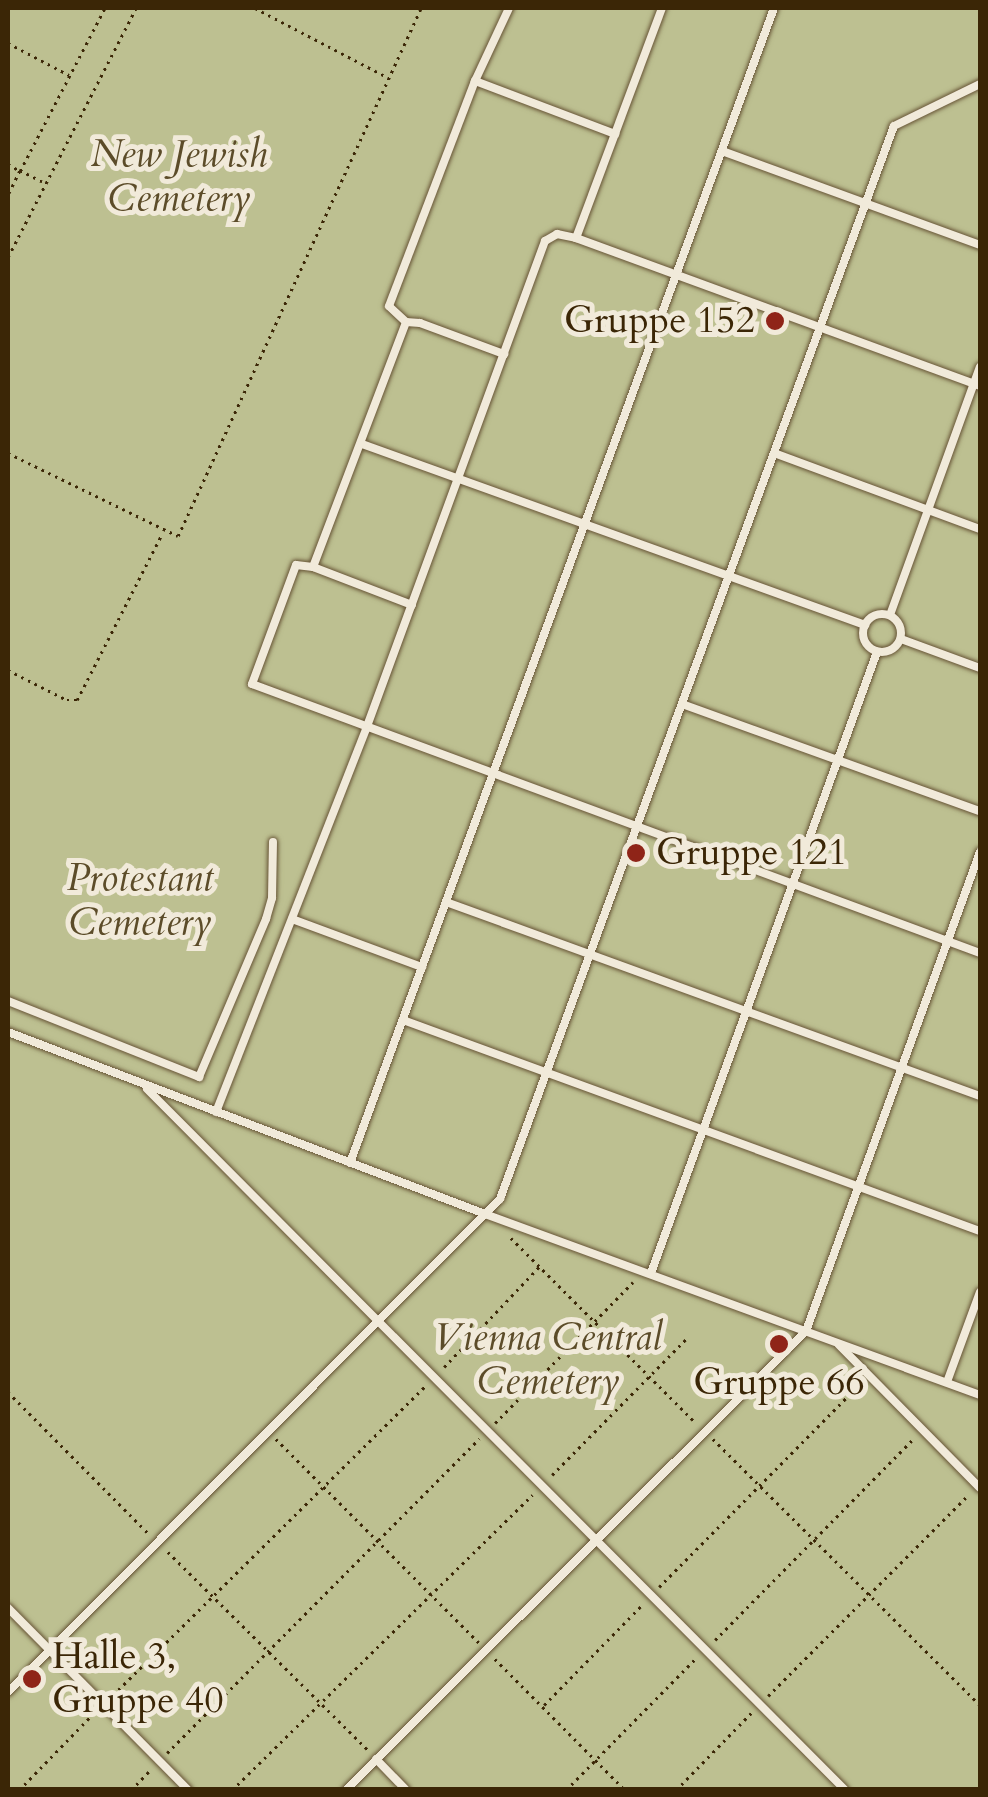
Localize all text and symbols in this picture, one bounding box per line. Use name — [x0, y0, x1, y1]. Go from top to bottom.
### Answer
park label: New Jewish Cemetery — [91, 132, 267, 222]
place label: Gruppe 152 — [564, 298, 755, 344]
marker: Gruppe 152 — [764, 310, 786, 332]
place label: Gruppe 121 — [656, 830, 847, 876]
marker: Gruppe 121 — [625, 842, 647, 864]
park label: Protestant Cemetery — [67, 856, 213, 946]
park label: Vienna Central Cemetery — [434, 1315, 662, 1405]
marker: Gruppe 66 — [768, 1333, 790, 1355]
place label: Gruppe 66 — [693, 1360, 865, 1406]
place label: Halle 3, Gruppe 40 — [52, 1634, 224, 1724]
marker: Halle 3, Gruppe 40 — [21, 1668, 43, 1690]

